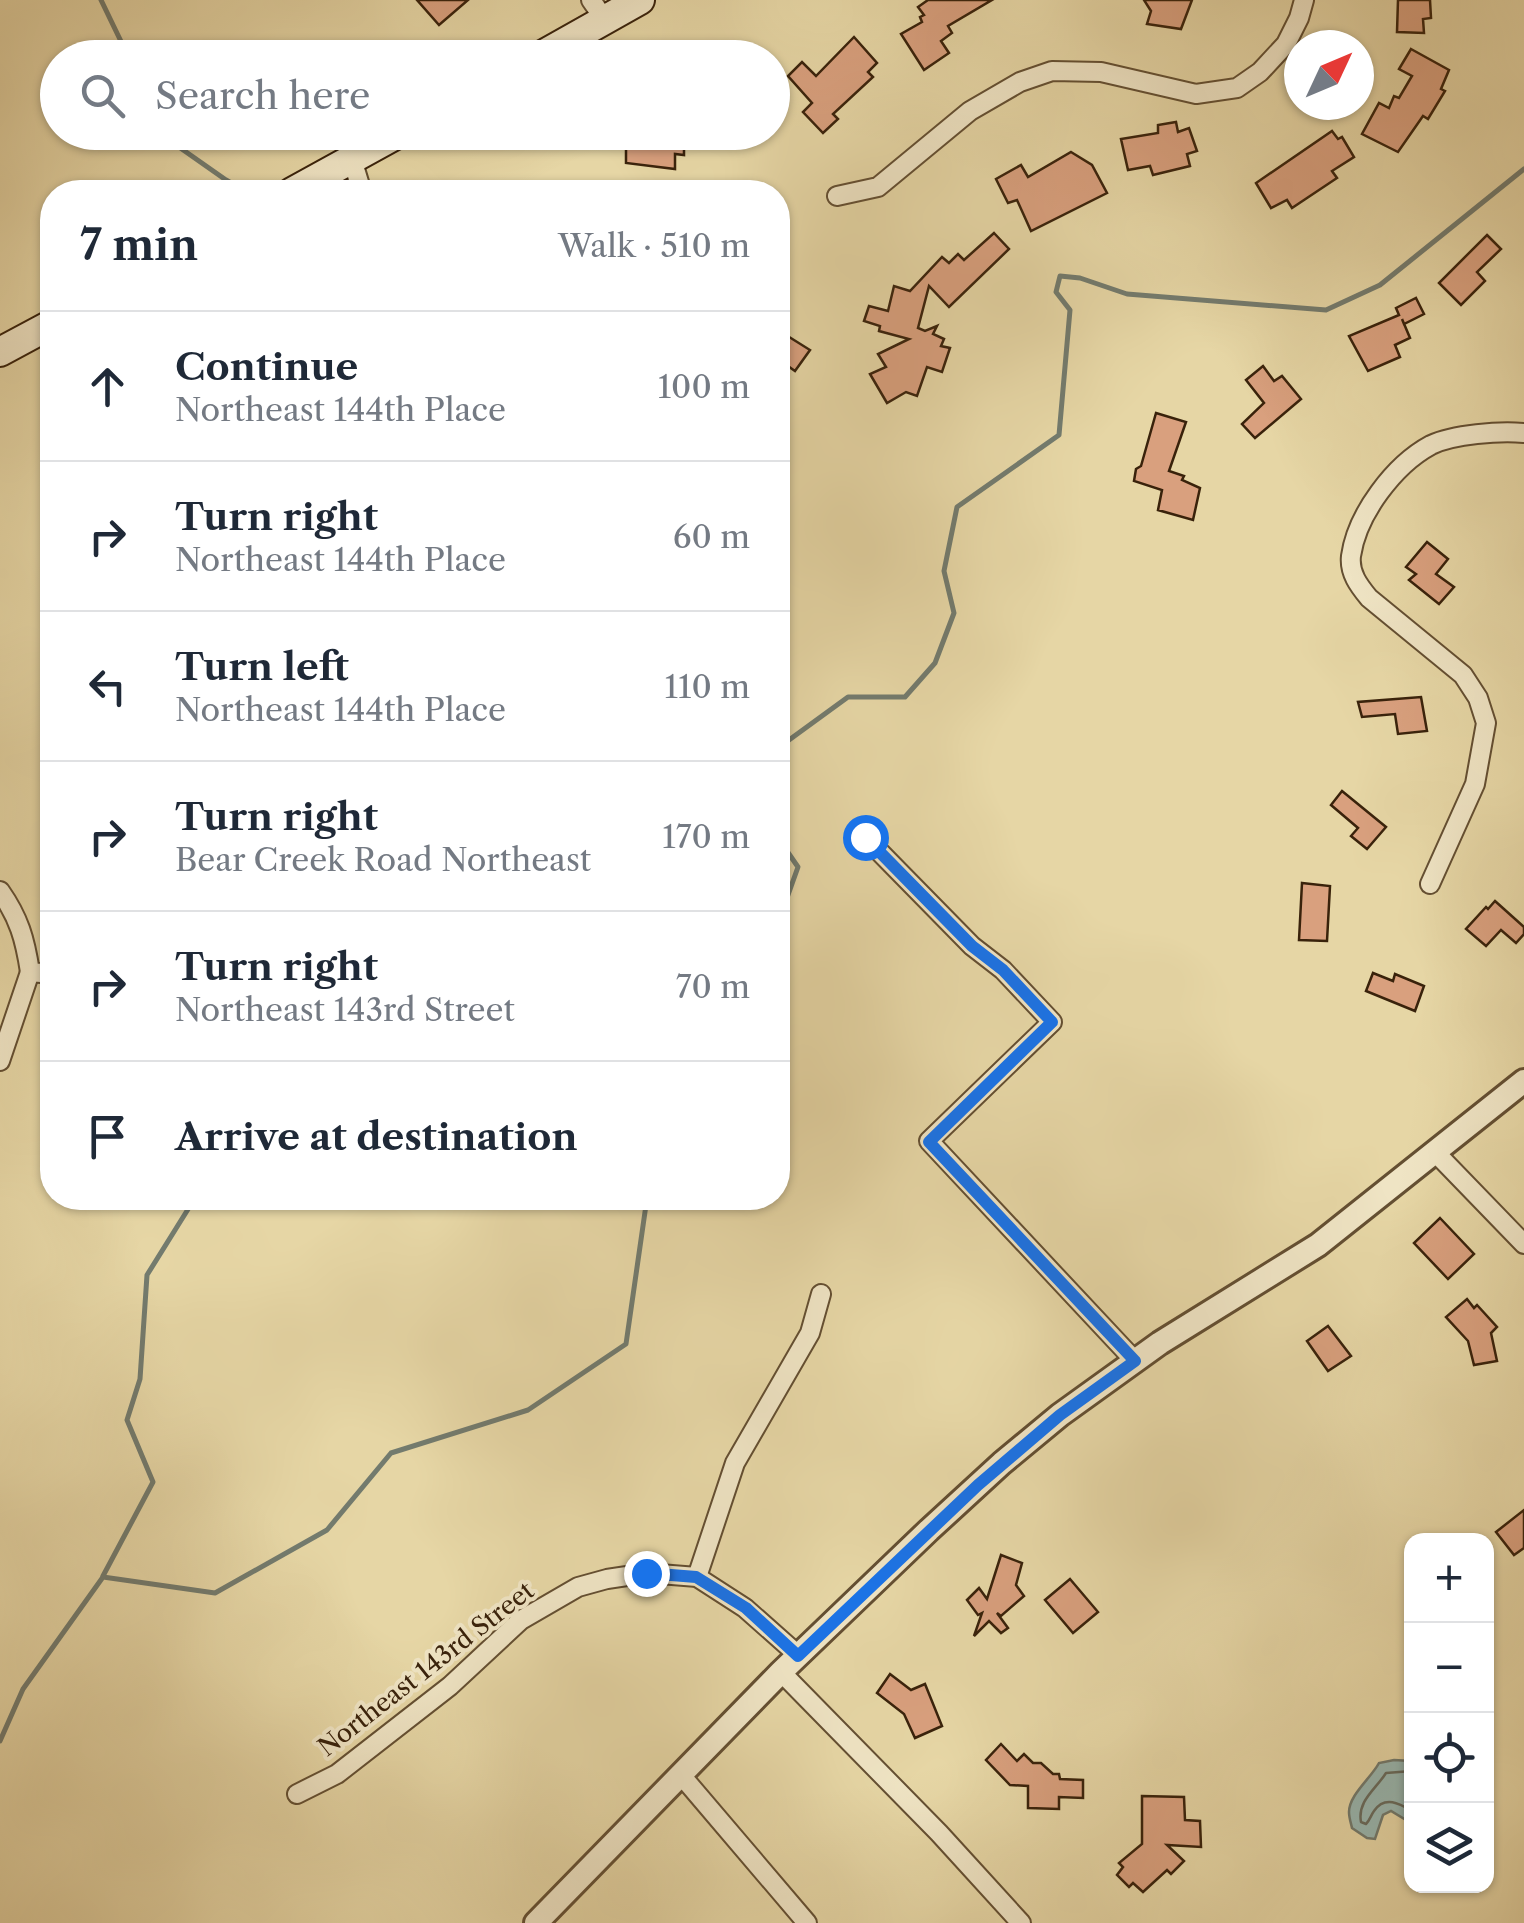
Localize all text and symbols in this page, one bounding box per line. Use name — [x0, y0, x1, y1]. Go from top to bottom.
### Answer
north arrow — [1284, 30, 1374, 120]
search box — [40, 40, 790, 150]
icon: search — [75, 68, 130, 123]
text: Search here — [155, 72, 370, 119]
text: 7 min — [80, 219, 198, 271]
text: Walk · 510 m — [558, 226, 750, 265]
text: Continue — [175, 343, 358, 390]
icon: ahead — [80, 359, 135, 414]
text: 100 m — [658, 367, 750, 406]
text: Northeast 144th Place — [175, 390, 506, 429]
text: Turn right — [175, 493, 378, 540]
icon: right — [80, 509, 135, 564]
text: 60 m — [673, 517, 750, 556]
text: Northeast 144th Place — [175, 540, 506, 579]
text: Turn left — [175, 643, 349, 690]
icon: left — [80, 659, 135, 714]
text: 110 m — [664, 667, 750, 706]
text: Northeast 144th Place — [175, 690, 506, 729]
text: Turn right — [175, 793, 378, 840]
icon: right — [80, 809, 135, 864]
route start — [843, 815, 889, 861]
text: 170 m — [662, 817, 750, 856]
text: Bear Creek Road Northeast — [175, 840, 591, 879]
text: Turn right — [175, 943, 378, 990]
icon: right — [80, 959, 135, 1014]
text: 70 m — [676, 967, 750, 1006]
text: Northeast 143rd Street — [175, 990, 515, 1029]
icon: arrive — [80, 1109, 135, 1164]
text: Arrive at destination — [175, 1113, 578, 1160]
map controls — [1404, 1533, 1494, 1893]
button: + — [1404, 1533, 1494, 1623]
route end — [624, 1551, 670, 1597]
street label: Northeast 143rd Street — [312, 1575, 540, 1763]
button: − — [1404, 1623, 1494, 1713]
button: locate — [1404, 1713, 1494, 1803]
button: layers — [1404, 1803, 1494, 1893]

